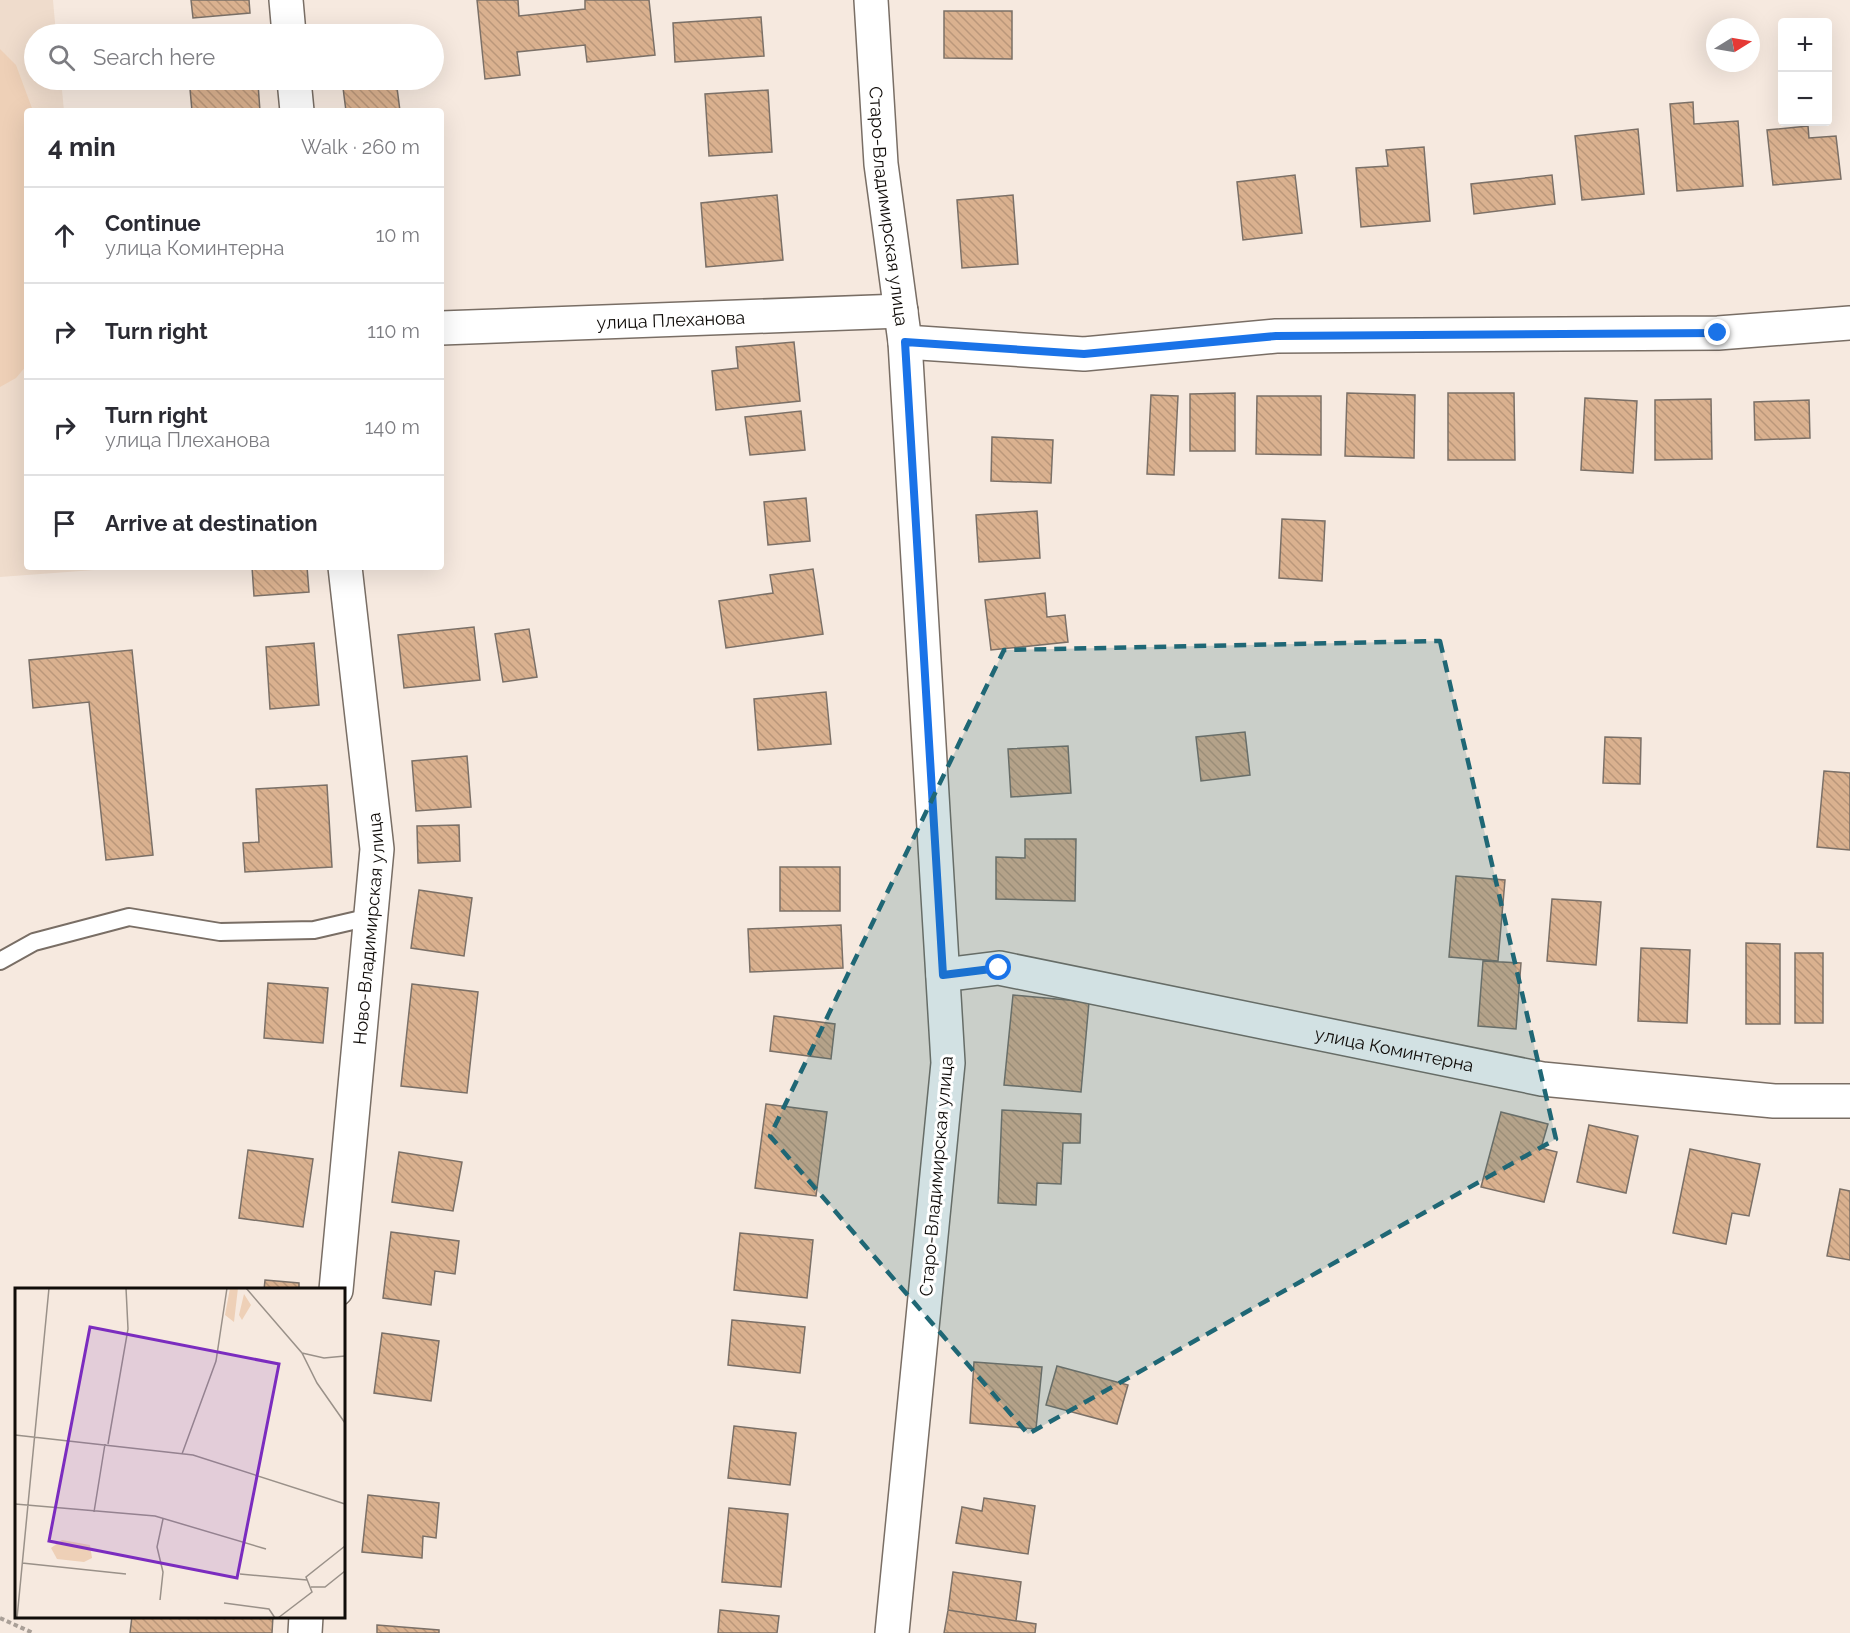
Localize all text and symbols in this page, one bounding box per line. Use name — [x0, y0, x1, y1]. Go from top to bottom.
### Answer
north arrow — [1706, 18, 1760, 72]
map controls — [1778, 18, 1832, 126]
button: + — [1778, 18, 1832, 72]
search box — [24, 24, 444, 90]
icon: search — [45, 41, 78, 74]
text: Search here — [93, 44, 215, 70]
button: − — [1778, 72, 1832, 126]
street label: Старо-Владимирская улица — [866, 86, 913, 327]
text: 4 min — [48, 132, 116, 162]
text: Walk · 260 m — [301, 135, 420, 159]
text: Continue — [105, 210, 201, 236]
icon: ahead — [48, 219, 81, 252]
text: 10 m — [376, 223, 420, 247]
text: улица Коминтерна — [105, 236, 284, 260]
street label: улица Плеханова — [596, 306, 746, 333]
icon: right — [48, 315, 81, 348]
text: Turn right — [105, 318, 208, 344]
text: 110 m — [367, 319, 420, 343]
route end — [1704, 319, 1730, 345]
text: Turn right — [105, 402, 208, 428]
icon: right — [48, 411, 81, 444]
text: 140 m — [365, 415, 420, 439]
text: улица Плеханова — [105, 428, 270, 452]
icon: arrive — [48, 507, 81, 540]
text: Arrive at destination — [105, 510, 318, 536]
street label: Ново-Владимирская улица — [348, 811, 388, 1045]
route start — [985, 954, 1011, 980]
street label: улица Коминтерна — [1313, 1022, 1476, 1075]
street label: Старо-Владимирская улица — [915, 1055, 957, 1297]
inset map — [15, 1288, 345, 1618]

